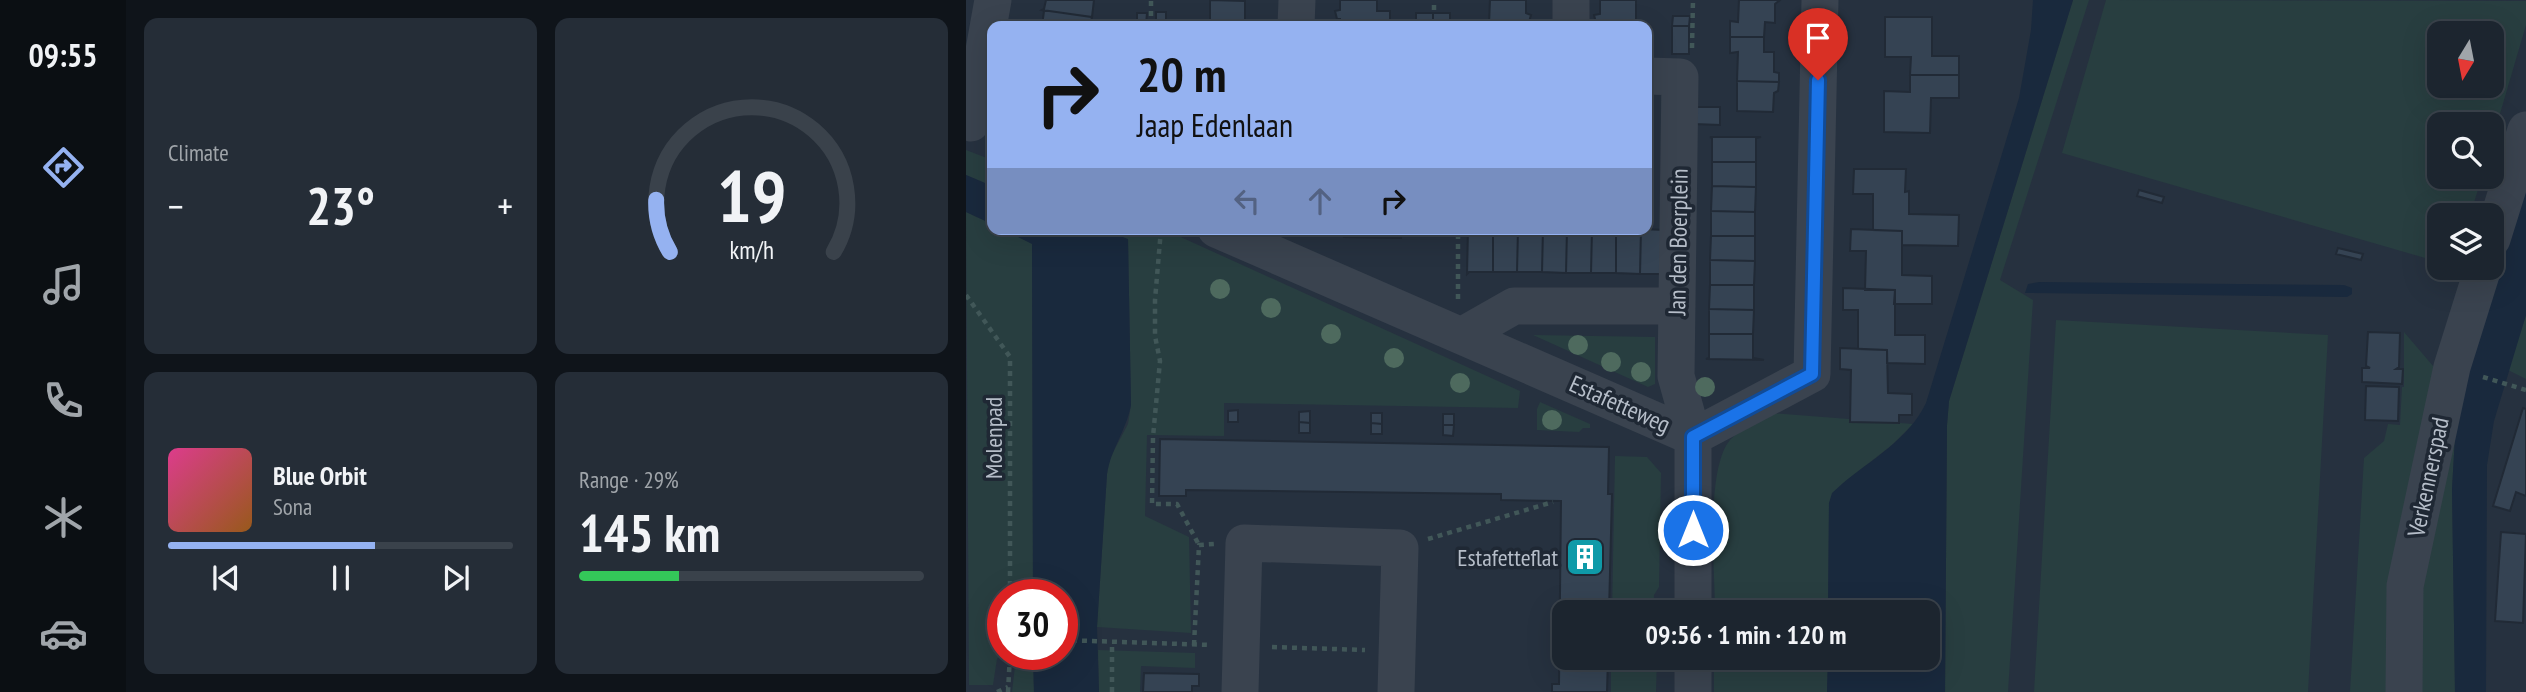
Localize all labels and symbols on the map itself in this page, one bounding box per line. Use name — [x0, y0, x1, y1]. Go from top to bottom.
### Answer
pin — [1788, 8, 1848, 80]
north arrow — [2427, 21, 2504, 98]
street label: Jan den Boerplein — [1661, 168, 1695, 317]
street label: Estafetteweg — [1565, 368, 1675, 440]
street label: Molenpad — [978, 397, 1009, 479]
street label: Verkennerspad — [2400, 414, 2456, 541]
position arrow — [1656, 493, 1730, 567]
building icon: Estafetteflat — [1564, 536, 1606, 578]
place label: Estafetteflat — [1457, 542, 1558, 573]
speed limit sign: 30 — [987, 579, 1078, 670]

